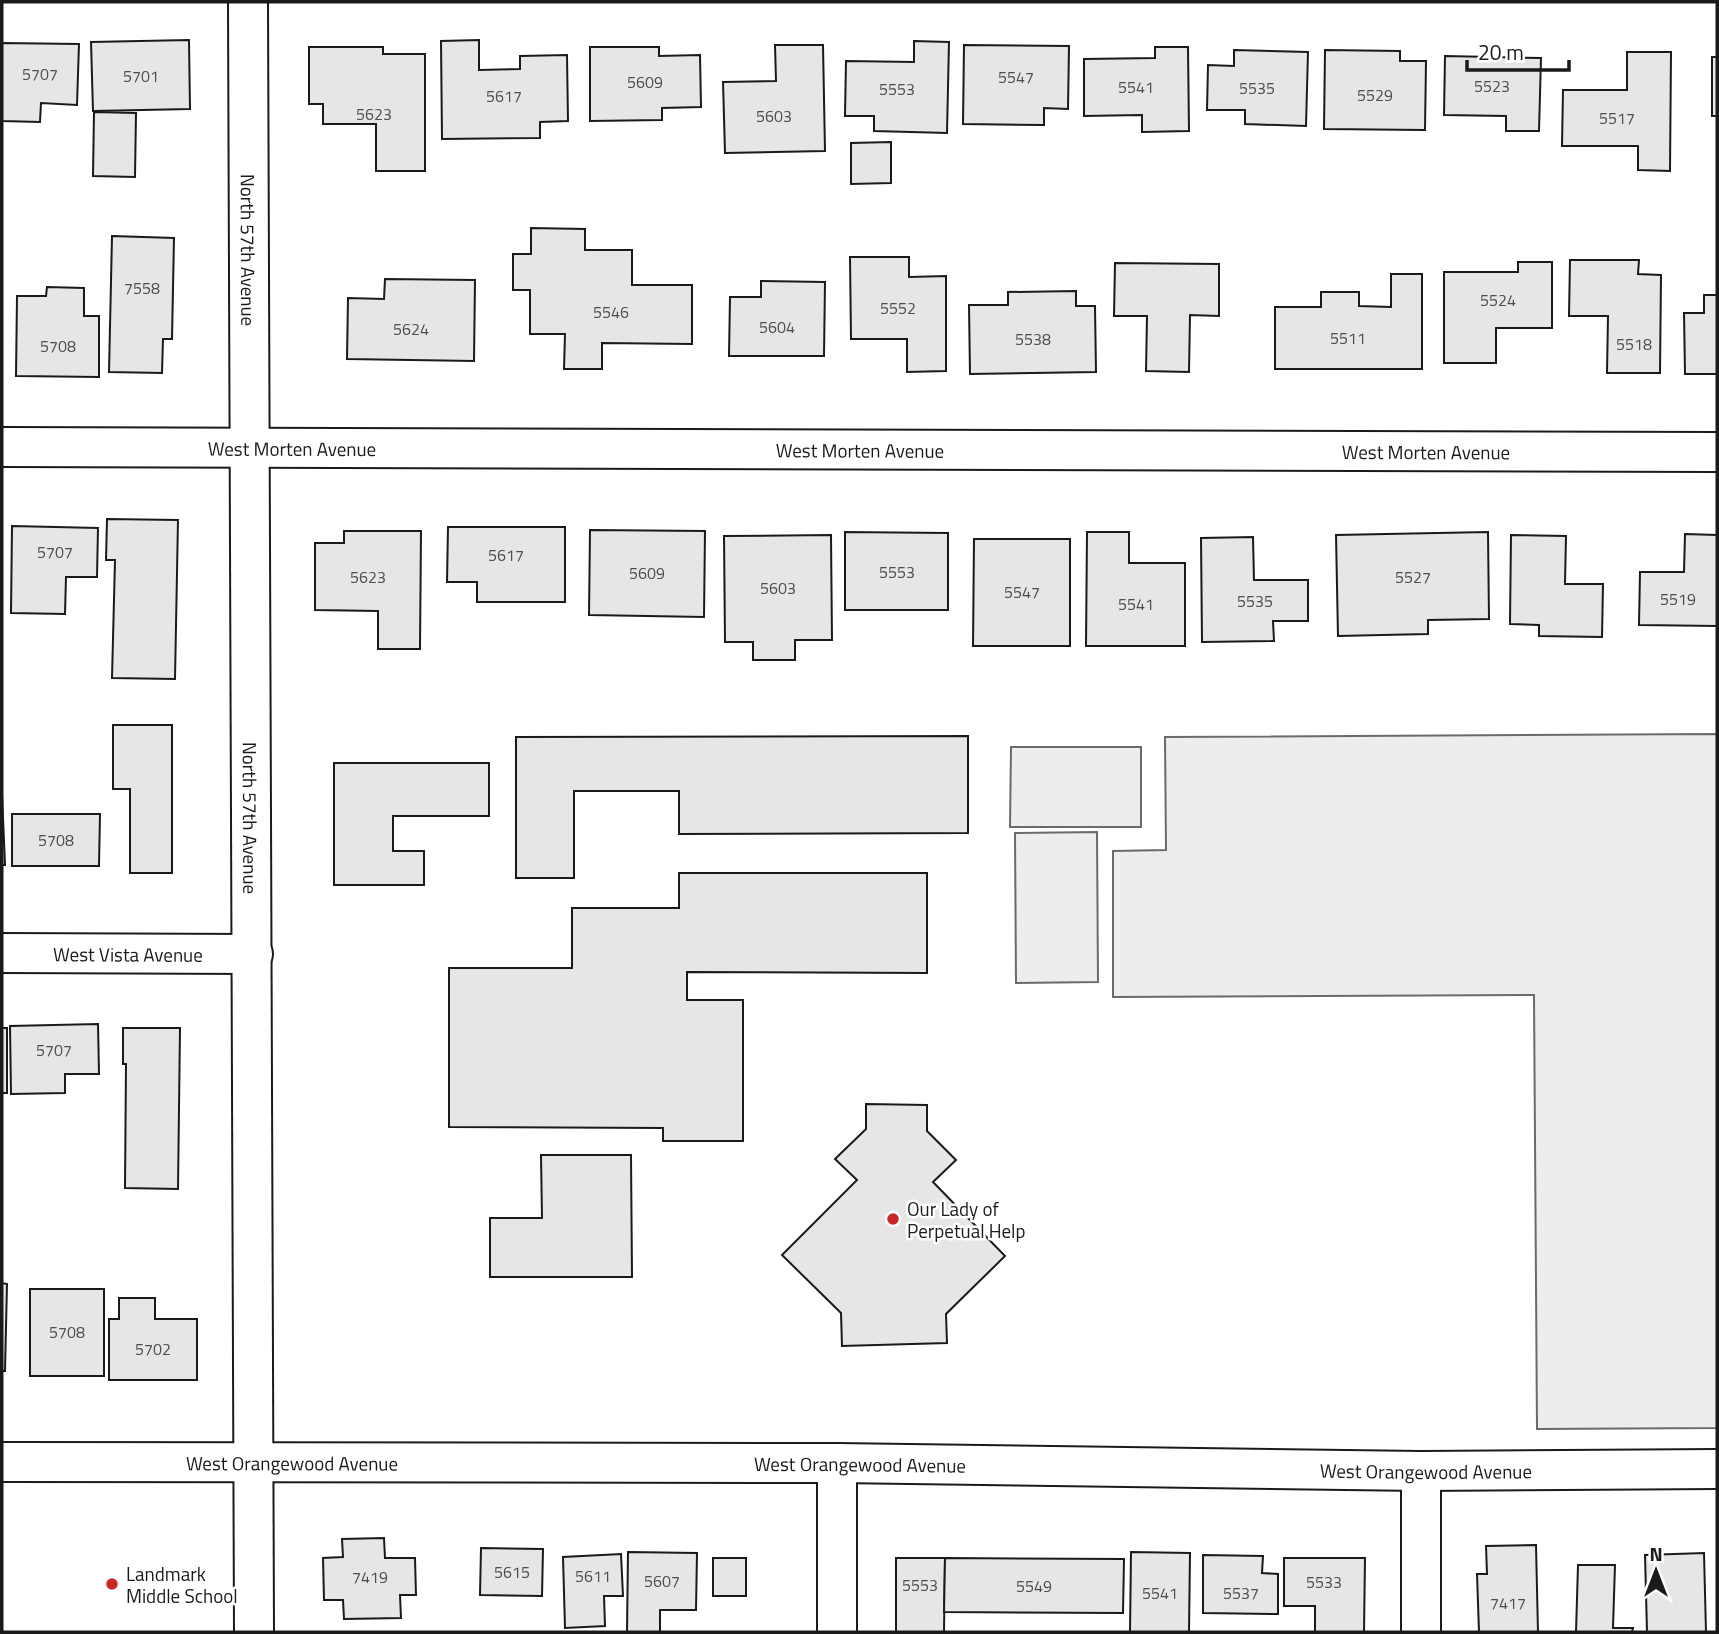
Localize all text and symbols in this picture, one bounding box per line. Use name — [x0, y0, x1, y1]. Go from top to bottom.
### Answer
scale bar — [1467, 28, 1568, 72]
text: 20 m — [1478, 36, 1524, 68]
house number: 5707 — [22, 62, 58, 86]
house number: 5701 — [123, 64, 159, 88]
house number: 5547 — [998, 65, 1034, 89]
house number: 5609 — [627, 70, 663, 94]
house number: 5523 — [1474, 74, 1510, 98]
house number: 5541 — [1118, 75, 1154, 99]
house number: 5535 — [1239, 76, 1275, 100]
house number: 5553 — [879, 77, 915, 101]
house number: 5529 — [1357, 83, 1393, 107]
house number: 5617 — [486, 84, 522, 108]
house number: 5623 — [356, 102, 392, 126]
house number: 5603 — [756, 104, 792, 128]
house number: 5517 — [1599, 106, 1635, 130]
street label: North 57th Avenue — [234, 174, 264, 326]
house number: 7558 — [124, 276, 160, 300]
house number: 5524 — [1480, 288, 1516, 312]
house number: 5552 — [880, 296, 916, 320]
house number: 5546 — [593, 300, 629, 324]
house number: 5604 — [759, 315, 795, 339]
house number: 5624 — [393, 317, 429, 341]
house number: 5511 — [1330, 326, 1366, 350]
house number: 5538 — [1015, 327, 1051, 351]
house number: 5518 — [1616, 332, 1652, 356]
house number: 5708 — [40, 334, 76, 358]
street label: West Morten Avenue — [208, 433, 376, 463]
street label: West Morten Avenue — [776, 435, 944, 464]
street label: West Morten Avenue — [1342, 436, 1510, 466]
house number: 5707 — [37, 540, 73, 564]
house number: 5617 — [488, 543, 524, 567]
house number: 5553 — [879, 560, 915, 584]
house number: 5609 — [629, 561, 665, 585]
house number: 5623 — [350, 565, 386, 589]
house number: 5527 — [1395, 565, 1431, 589]
house number: 5603 — [760, 576, 796, 600]
house number: 5547 — [1004, 580, 1040, 604]
house number: 5519 — [1660, 587, 1696, 611]
house number: 5535 — [1237, 589, 1273, 613]
house number: 5541 — [1118, 592, 1154, 616]
street label: North 57th Avenue — [236, 742, 266, 894]
house number: 5708 — [38, 828, 74, 852]
street label: West Vista Avenue — [53, 939, 203, 968]
house number: 5707 — [36, 1038, 72, 1062]
place label: Our Lady of Perpetual Help — [907, 1194, 1025, 1245]
marker: Our Lady of Perpetual Help — [885, 1211, 901, 1227]
house number: 5708 — [49, 1320, 85, 1344]
house number: 5702 — [135, 1337, 171, 1361]
street label: West Orangewood Avenue — [186, 1448, 398, 1477]
street label: West Orangewood Avenue — [754, 1448, 966, 1479]
street label: West Orangewood Avenue — [1320, 1455, 1532, 1486]
north arrow — [1621, 1536, 1691, 1606]
text: N — [1649, 1539, 1663, 1568]
place label: Landmark Middle School — [126, 1559, 238, 1610]
house number: 5615 — [494, 1560, 530, 1584]
house number: 5611 — [575, 1564, 611, 1588]
house number: 7419 — [352, 1565, 388, 1589]
house number: 5607 — [644, 1569, 680, 1593]
house number: 5533 — [1306, 1570, 1342, 1594]
house number: 5553 — [902, 1573, 938, 1597]
house number: 5549 — [1016, 1574, 1052, 1598]
marker: Landmark Middle School — [104, 1576, 120, 1592]
house number: 5541 — [1142, 1581, 1178, 1605]
house number: 5537 — [1223, 1581, 1259, 1605]
house number: 7417 — [1490, 1591, 1526, 1615]

